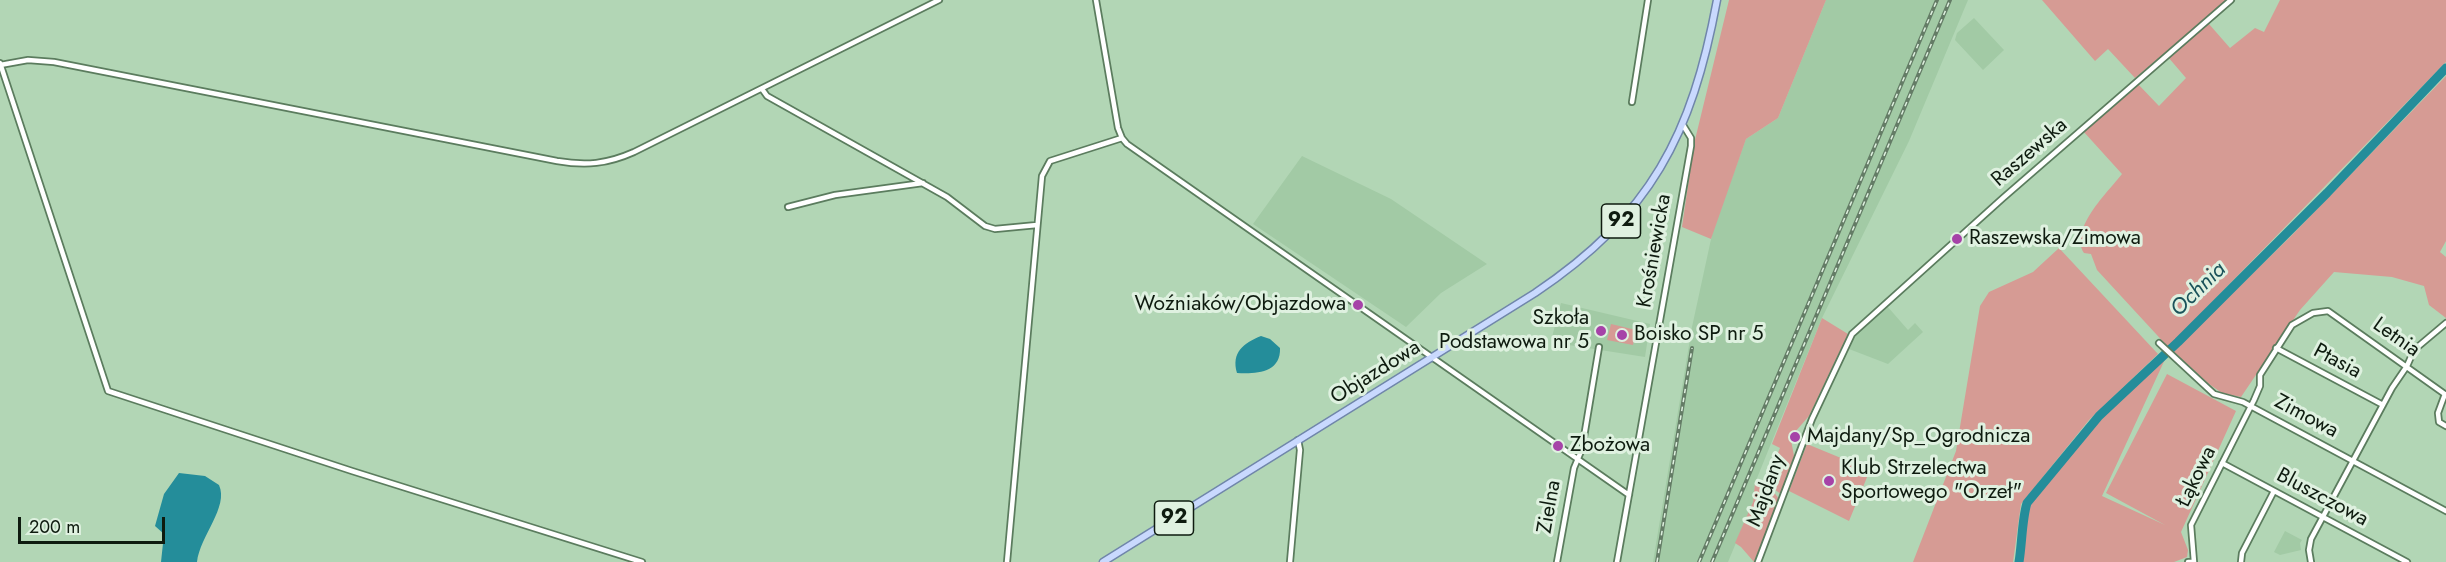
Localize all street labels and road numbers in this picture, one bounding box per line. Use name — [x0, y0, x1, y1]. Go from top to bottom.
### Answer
street label: Raszewska — [1987, 113, 2073, 193]
street label: Krośniewicka — [1633, 192, 1677, 310]
road number: 92 — [1602, 204, 1640, 238]
street label: Letnia — [2368, 313, 2424, 363]
street label: Objazdowa — [1326, 336, 1426, 410]
street label: Ptasia — [2309, 339, 2365, 385]
street label: Zimowa — [2270, 390, 2342, 444]
street label: Łąkowa — [2172, 443, 2222, 511]
street label: Majdany — [1742, 452, 1792, 530]
street label: Bluszczowa — [2272, 463, 2372, 533]
street label: Zielna — [1533, 478, 1567, 536]
road number: 92 — [1154, 501, 1194, 535]

